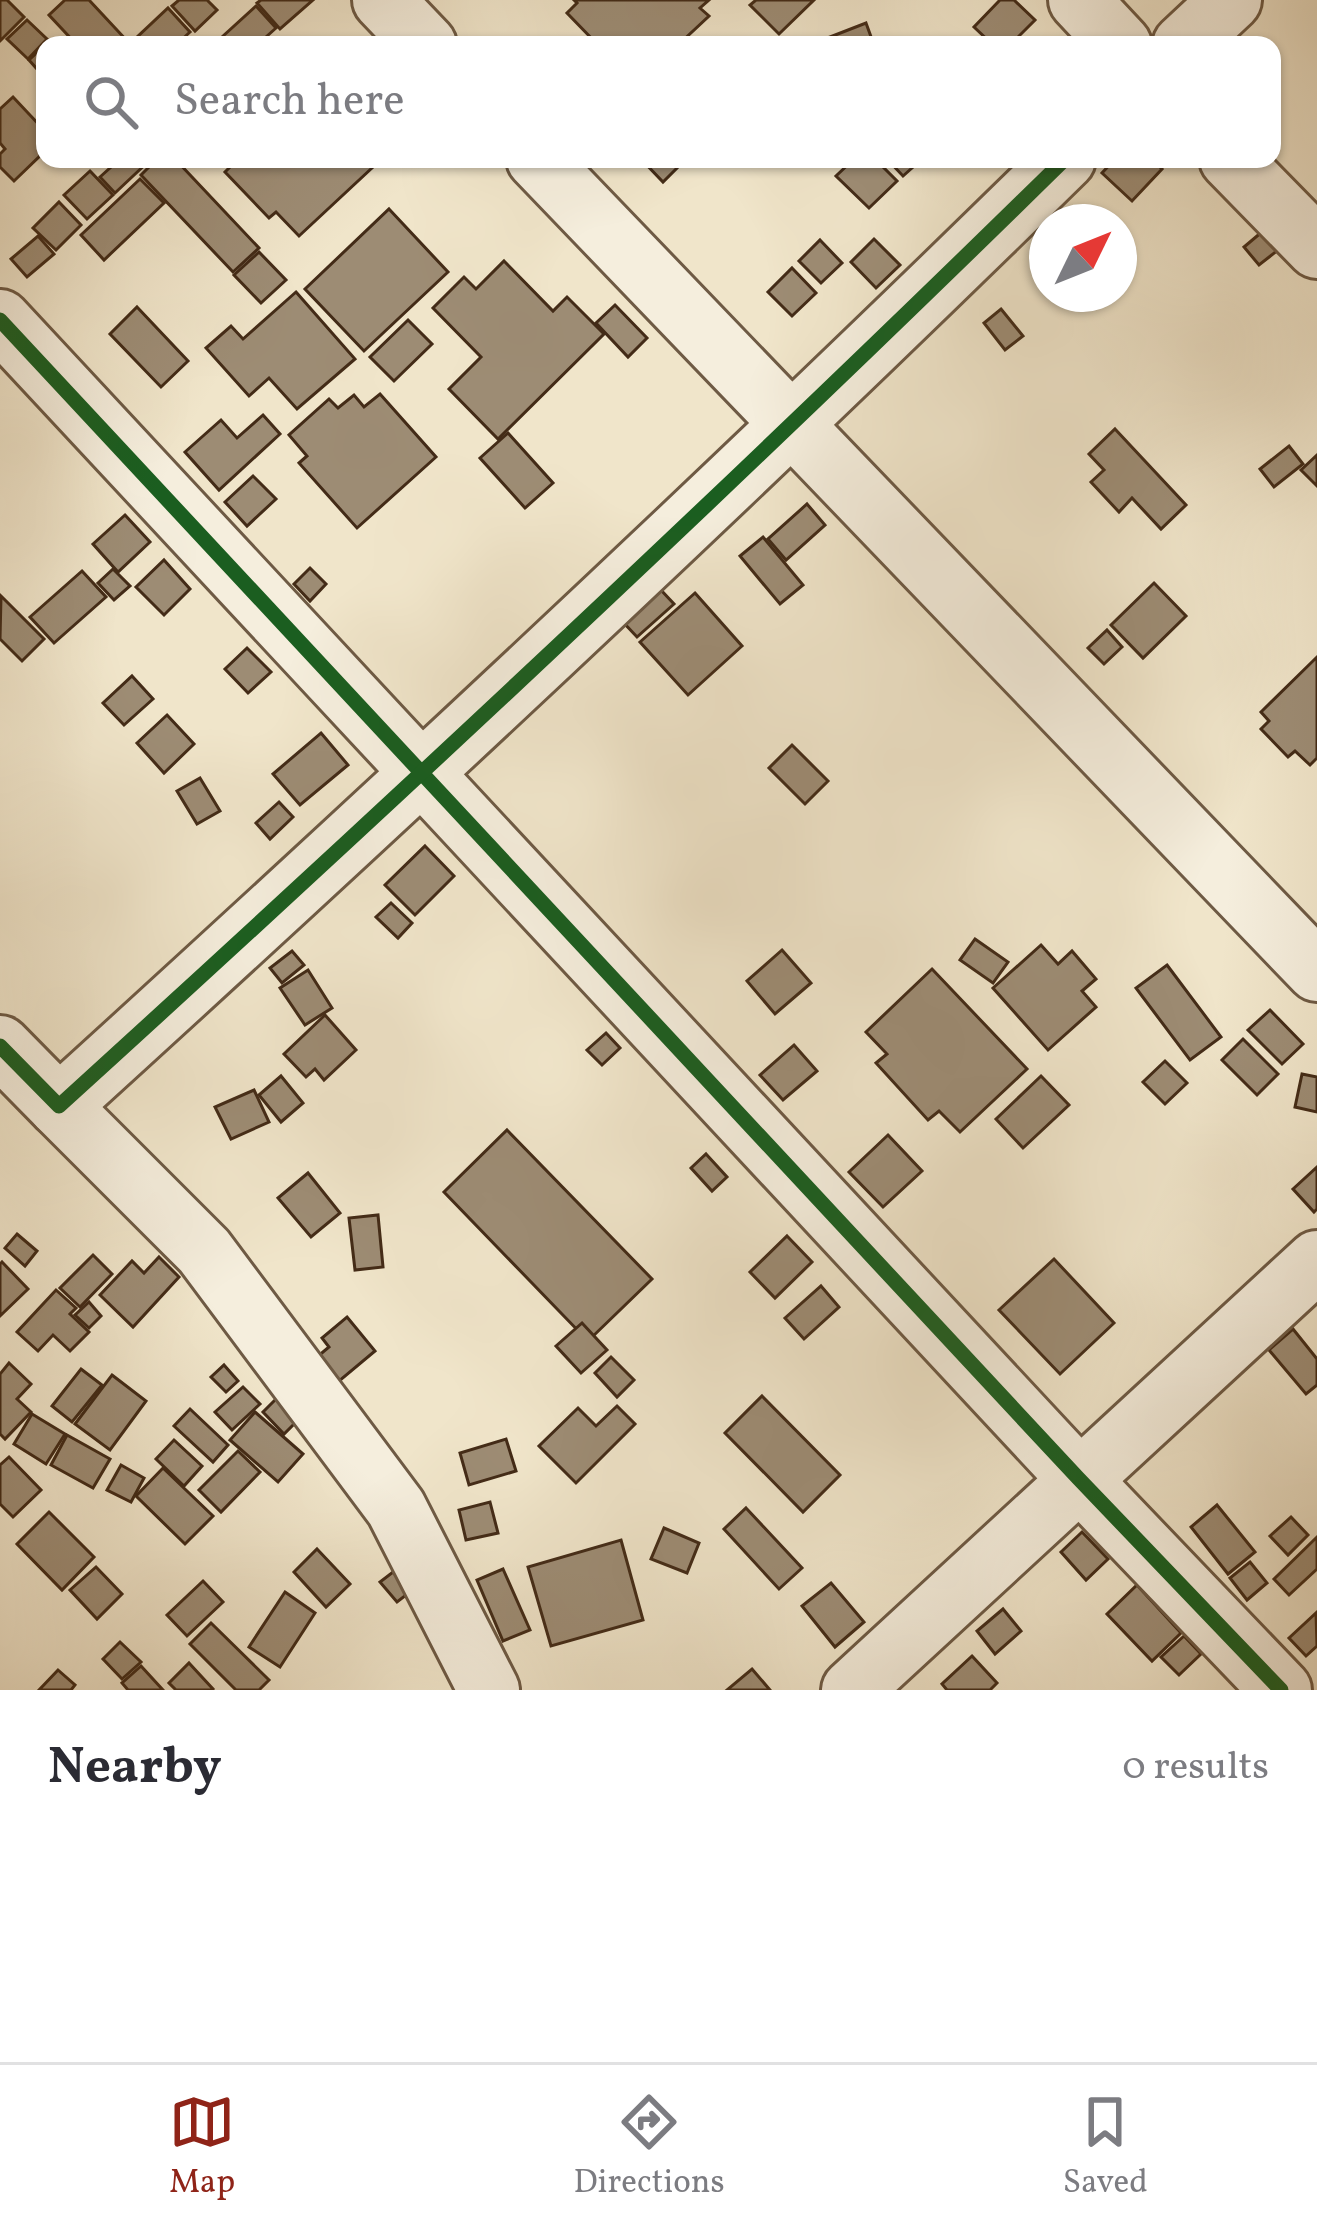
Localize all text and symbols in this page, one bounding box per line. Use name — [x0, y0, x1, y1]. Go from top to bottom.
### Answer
search box — [36, 36, 1281, 168]
icon: search — [78, 69, 144, 135]
text: Search here — [174, 71, 405, 134]
north arrow — [1029, 204, 1137, 312]
text: Nearby — [48, 1733, 222, 1804]
text: 0 results — [1122, 1741, 1269, 1795]
tab: Map — [169, 2089, 235, 2207]
tab: Directions — [573, 2089, 725, 2207]
tab: Saved — [1063, 2089, 1148, 2207]

